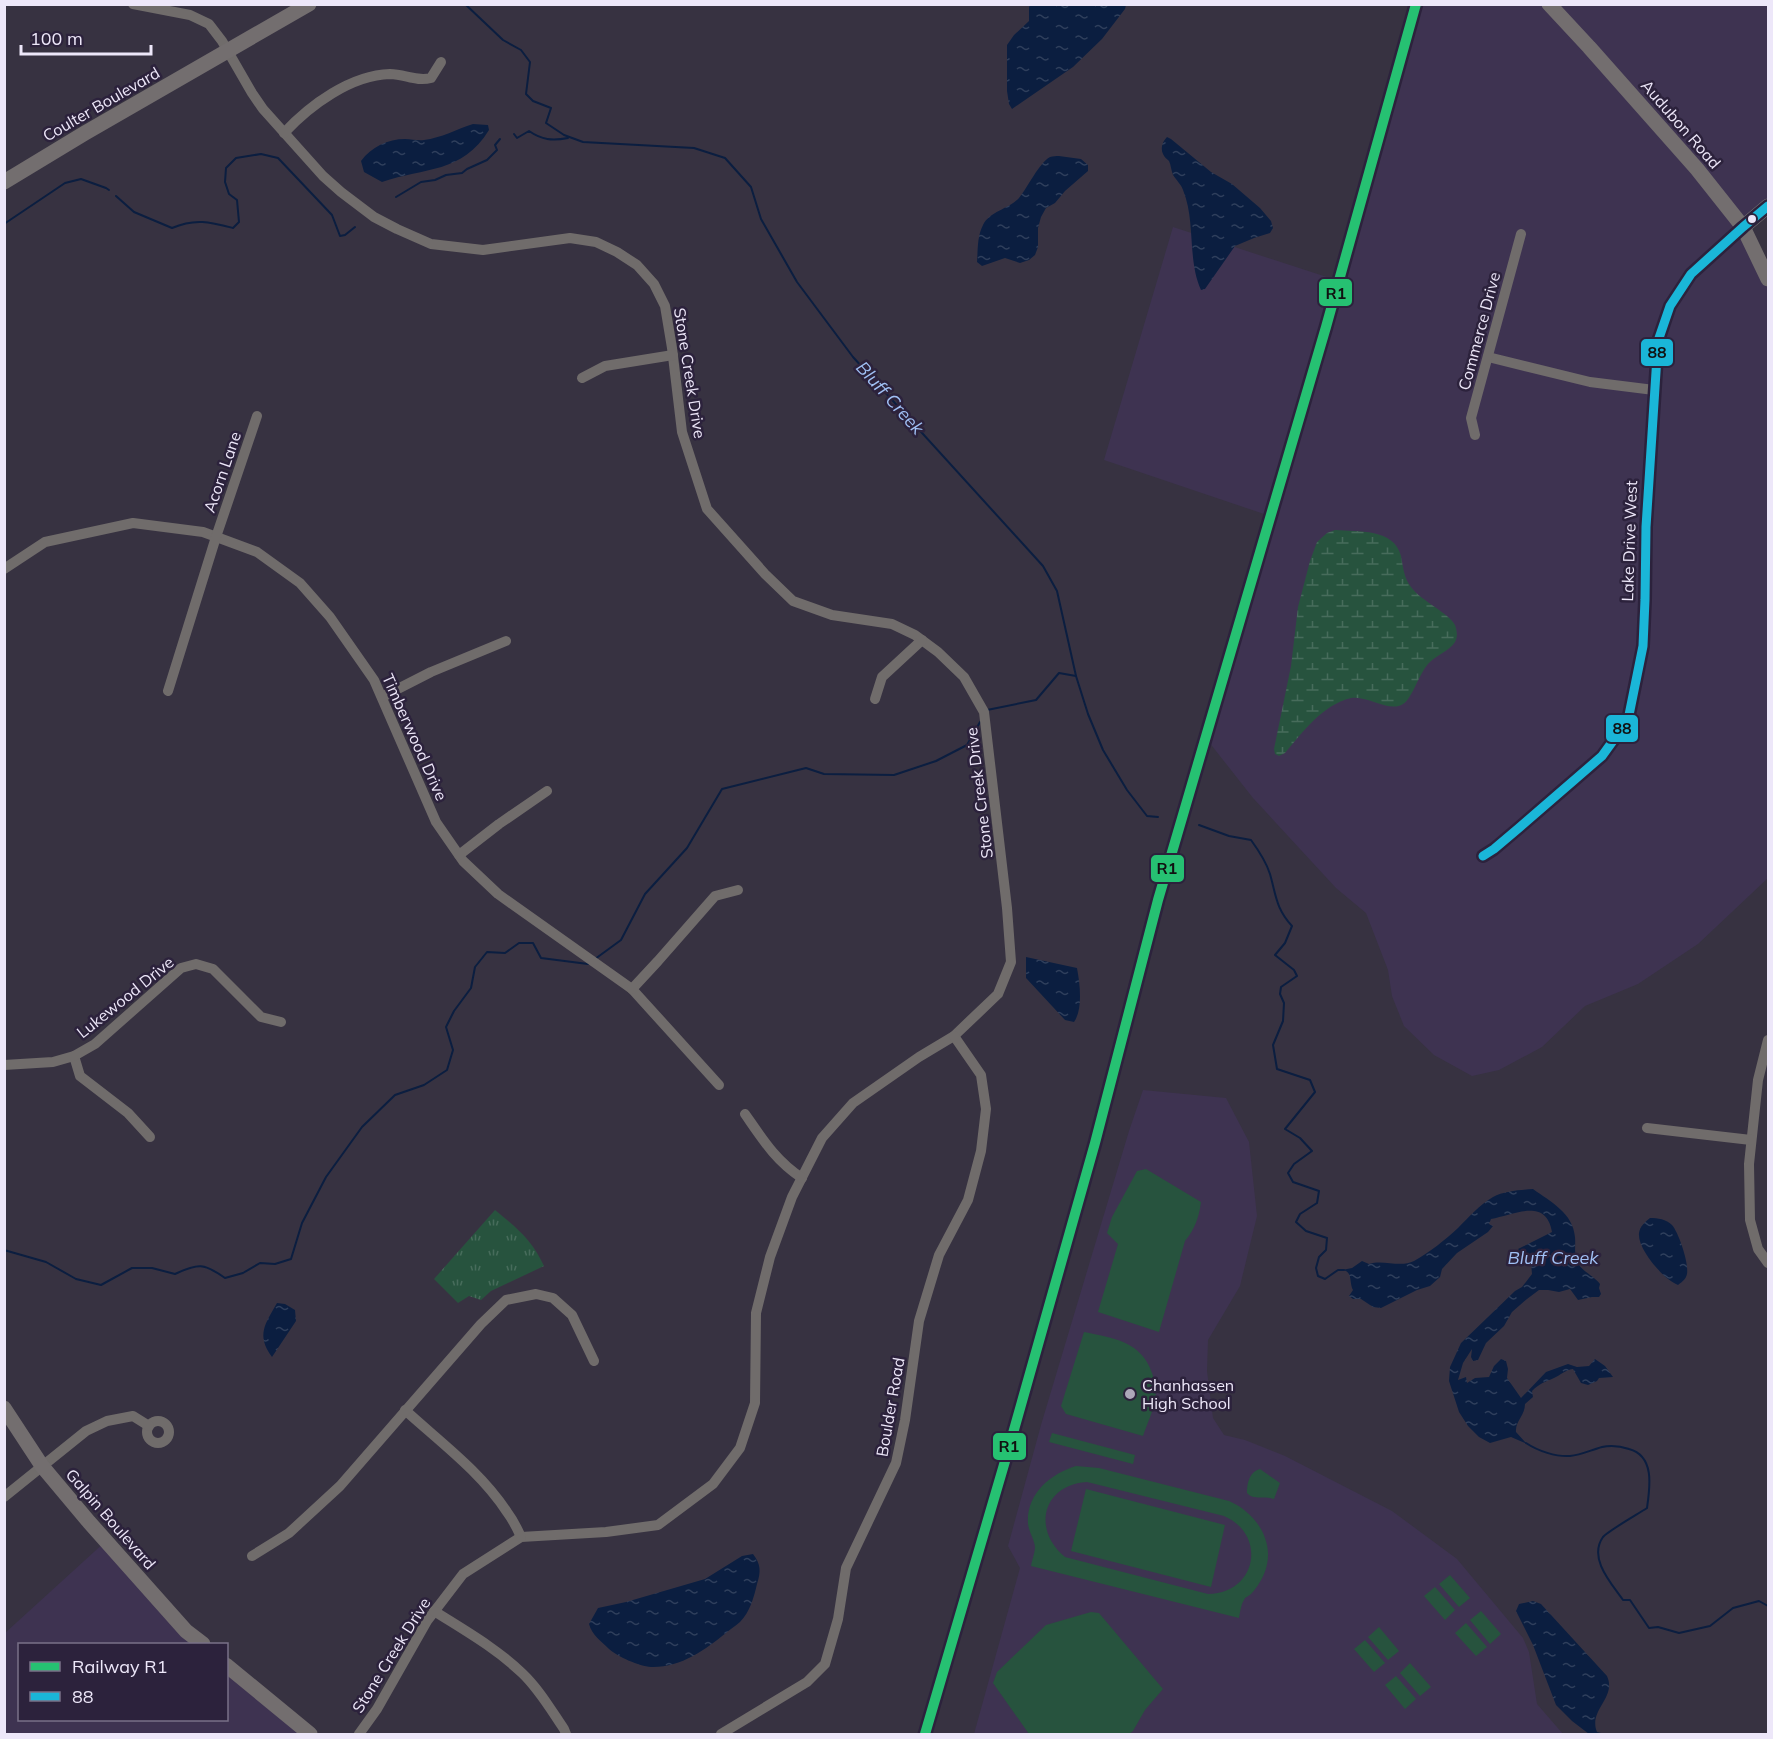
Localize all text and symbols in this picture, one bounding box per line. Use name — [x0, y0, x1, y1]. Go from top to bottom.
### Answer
scale bar — [21, 18, 152, 56]
text: 100 m — [30, 27, 83, 50]
street label: Coulter Boulevard — [39, 62, 163, 146]
street label: Audubon Road — [1637, 75, 1725, 173]
unlabelled marker — [1746, 213, 1758, 225]
street label: Commerce Drive — [1454, 270, 1504, 392]
line badge: R1 — [1318, 278, 1353, 307]
text: R1 — [1326, 283, 1346, 303]
street label: Stone Creek Drive — [670, 306, 710, 440]
line badge: 88 — [1640, 338, 1674, 367]
text: 88 — [1647, 342, 1667, 362]
water label: Bluff Creek — [851, 356, 930, 440]
street label: Acorn Lane — [199, 429, 245, 515]
street label: Lake Drive West — [1617, 480, 1641, 602]
street label: Timberwood Drive — [378, 671, 452, 803]
line badge: 88 — [1605, 714, 1639, 743]
text: 88 — [1612, 718, 1632, 738]
street label: Stone Creek Drive — [961, 726, 997, 860]
line badge: R1 — [1150, 854, 1185, 883]
text: R1 — [1157, 858, 1177, 878]
street label: Lukewood Drive — [72, 952, 178, 1042]
water label: Bluff Creek — [1507, 1246, 1599, 1269]
street label: Boulder Road — [871, 1356, 909, 1458]
place label: Chanhassen High School — [1142, 1375, 1234, 1413]
marker: Chanhassen High School — [1123, 1387, 1137, 1401]
line badge: R1 — [992, 1432, 1027, 1461]
text: R1 — [999, 1436, 1019, 1456]
street label: Galpin Boulevard — [62, 1465, 160, 1573]
street label: Stone Creek Drive — [348, 1594, 434, 1716]
legend — [18, 1643, 228, 1721]
text: Railway R1 — [72, 1655, 167, 1678]
text: 88 — [72, 1685, 94, 1708]

